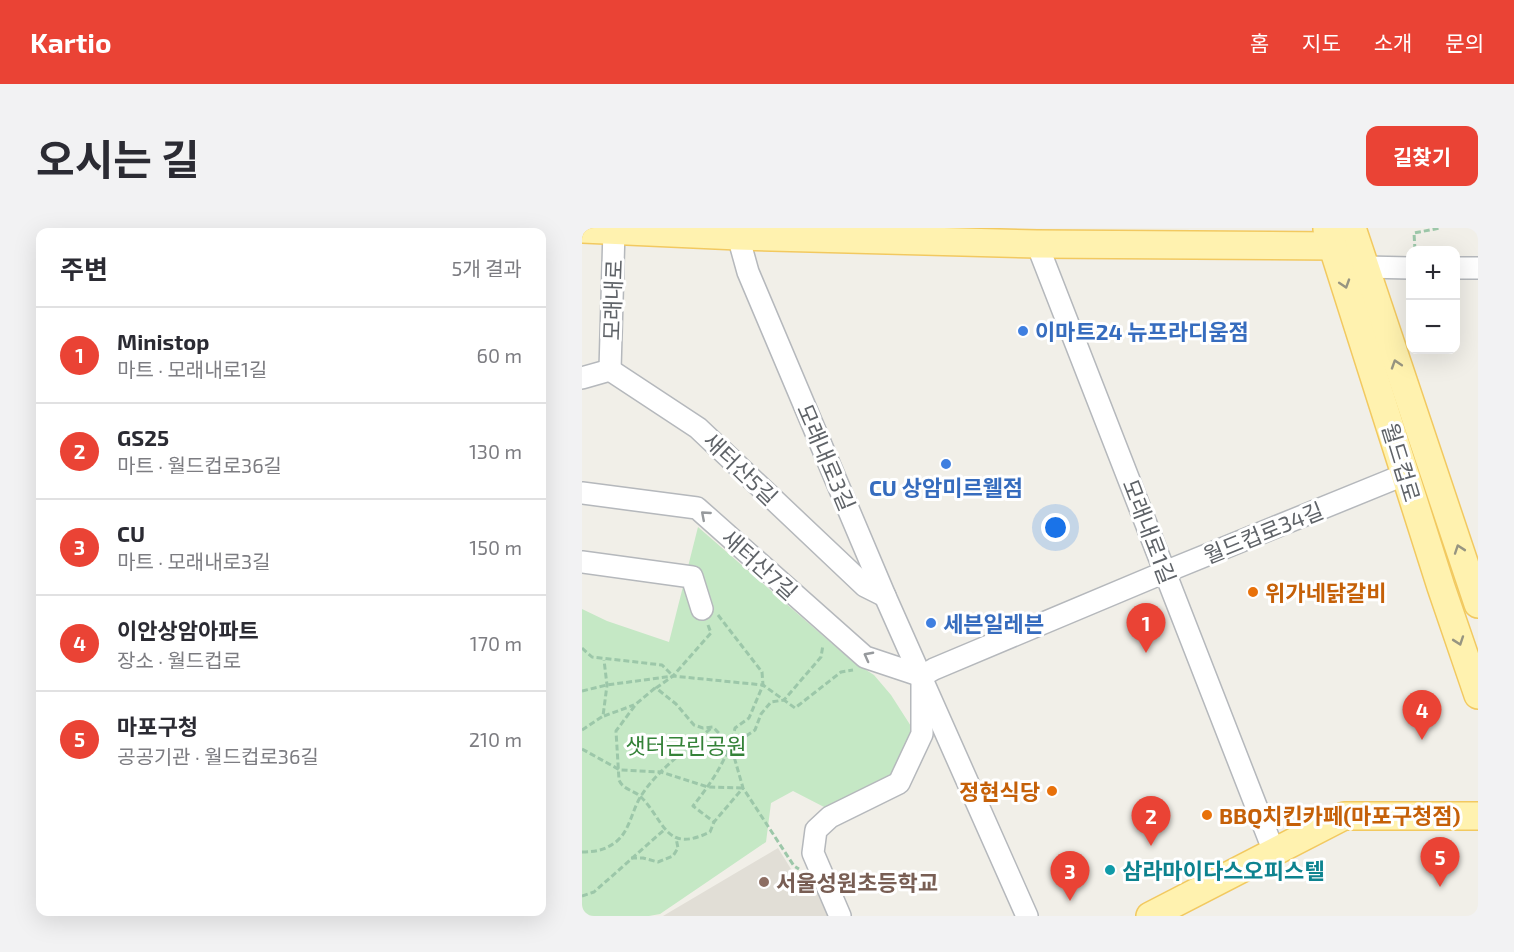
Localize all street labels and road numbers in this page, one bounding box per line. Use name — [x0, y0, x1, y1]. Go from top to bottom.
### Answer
street label: 모래내로 — [598, 259, 626, 341]
street label: 모래내로3길 — [793, 400, 861, 514]
street label: 월드컵로 — [1378, 419, 1426, 505]
street label: 새터산5길 — [699, 426, 783, 510]
street label: 모래내로1길 — [1118, 475, 1182, 587]
street label: 월드컵로34길 — [1199, 496, 1327, 568]
street label: 새터산7길 — [717, 523, 803, 605]

